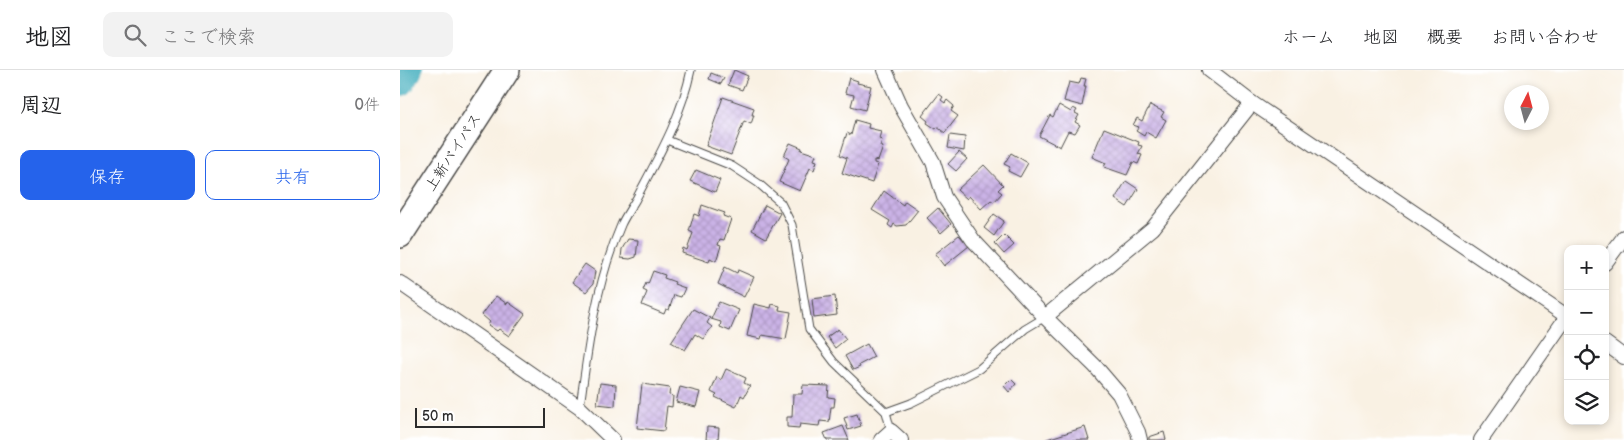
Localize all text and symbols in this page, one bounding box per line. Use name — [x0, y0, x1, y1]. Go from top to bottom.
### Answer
search box — [103, 12, 453, 57]
icon: search — [121, 21, 149, 49]
text: 地図 — [25, 23, 73, 52]
text: ここで検索 — [161, 26, 256, 49]
text: ホーム — [1282, 27, 1335, 48]
text: 地図 — [1363, 27, 1399, 48]
text: 概要 — [1427, 27, 1463, 48]
text: お問い合わせ — [1491, 27, 1599, 48]
north arrow — [1504, 85, 1549, 130]
text: 周辺 — [20, 93, 62, 118]
text: 0件 — [355, 96, 380, 115]
street label: 上新バイパス — [421, 109, 486, 195]
button: 保存 — [20, 150, 195, 200]
button: 共有 — [205, 150, 380, 200]
map controls — [1564, 245, 1609, 425]
button: + — [1564, 245, 1609, 290]
button: − — [1564, 290, 1609, 335]
button: locate — [1564, 335, 1609, 380]
button: layers — [1564, 380, 1609, 425]
scale bar — [415, 405, 545, 428]
text: 50 m — [422, 408, 454, 425]

